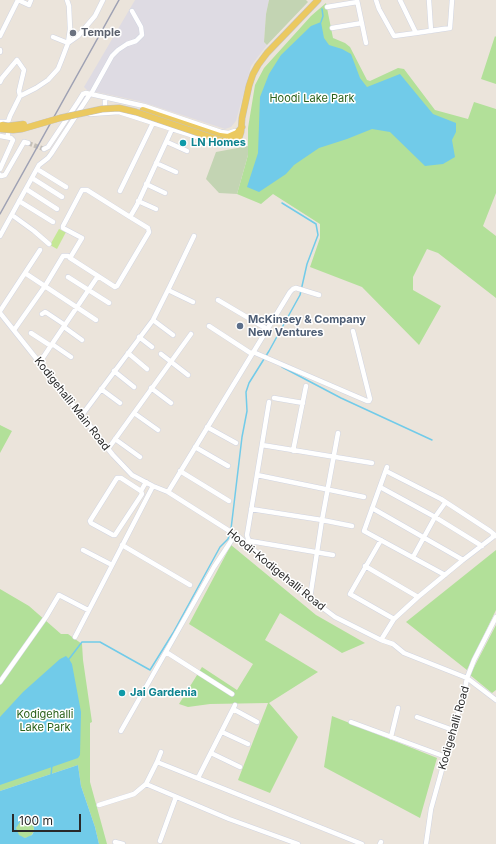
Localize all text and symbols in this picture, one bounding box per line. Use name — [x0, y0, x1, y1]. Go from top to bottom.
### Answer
place label: Temple — [81, 26, 121, 40]
marker: Temple — [68, 28, 78, 38]
park label: Hoodi Lake Park — [269, 92, 355, 106]
place label: LN Homes — [191, 136, 246, 150]
marker: LN Homes — [178, 138, 188, 148]
place label: McKinsey & Company New Ventures — [248, 313, 366, 339]
marker: McKinsey & Company New Ventures — [235, 321, 245, 331]
street label: Kodigehalli Main Road — [31, 355, 113, 453]
street label: Hoodi-Kodigehalli Road — [224, 526, 328, 614]
street label: Kodigehalli Road — [436, 685, 472, 771]
place label: Jai Gardenia — [130, 686, 197, 700]
marker: Jai Gardenia — [117, 688, 127, 698]
park label: Kodigehalli Lake Park — [17, 708, 73, 734]
scale bar — [14, 806, 83, 832]
text: 100 m — [19, 813, 53, 828]

